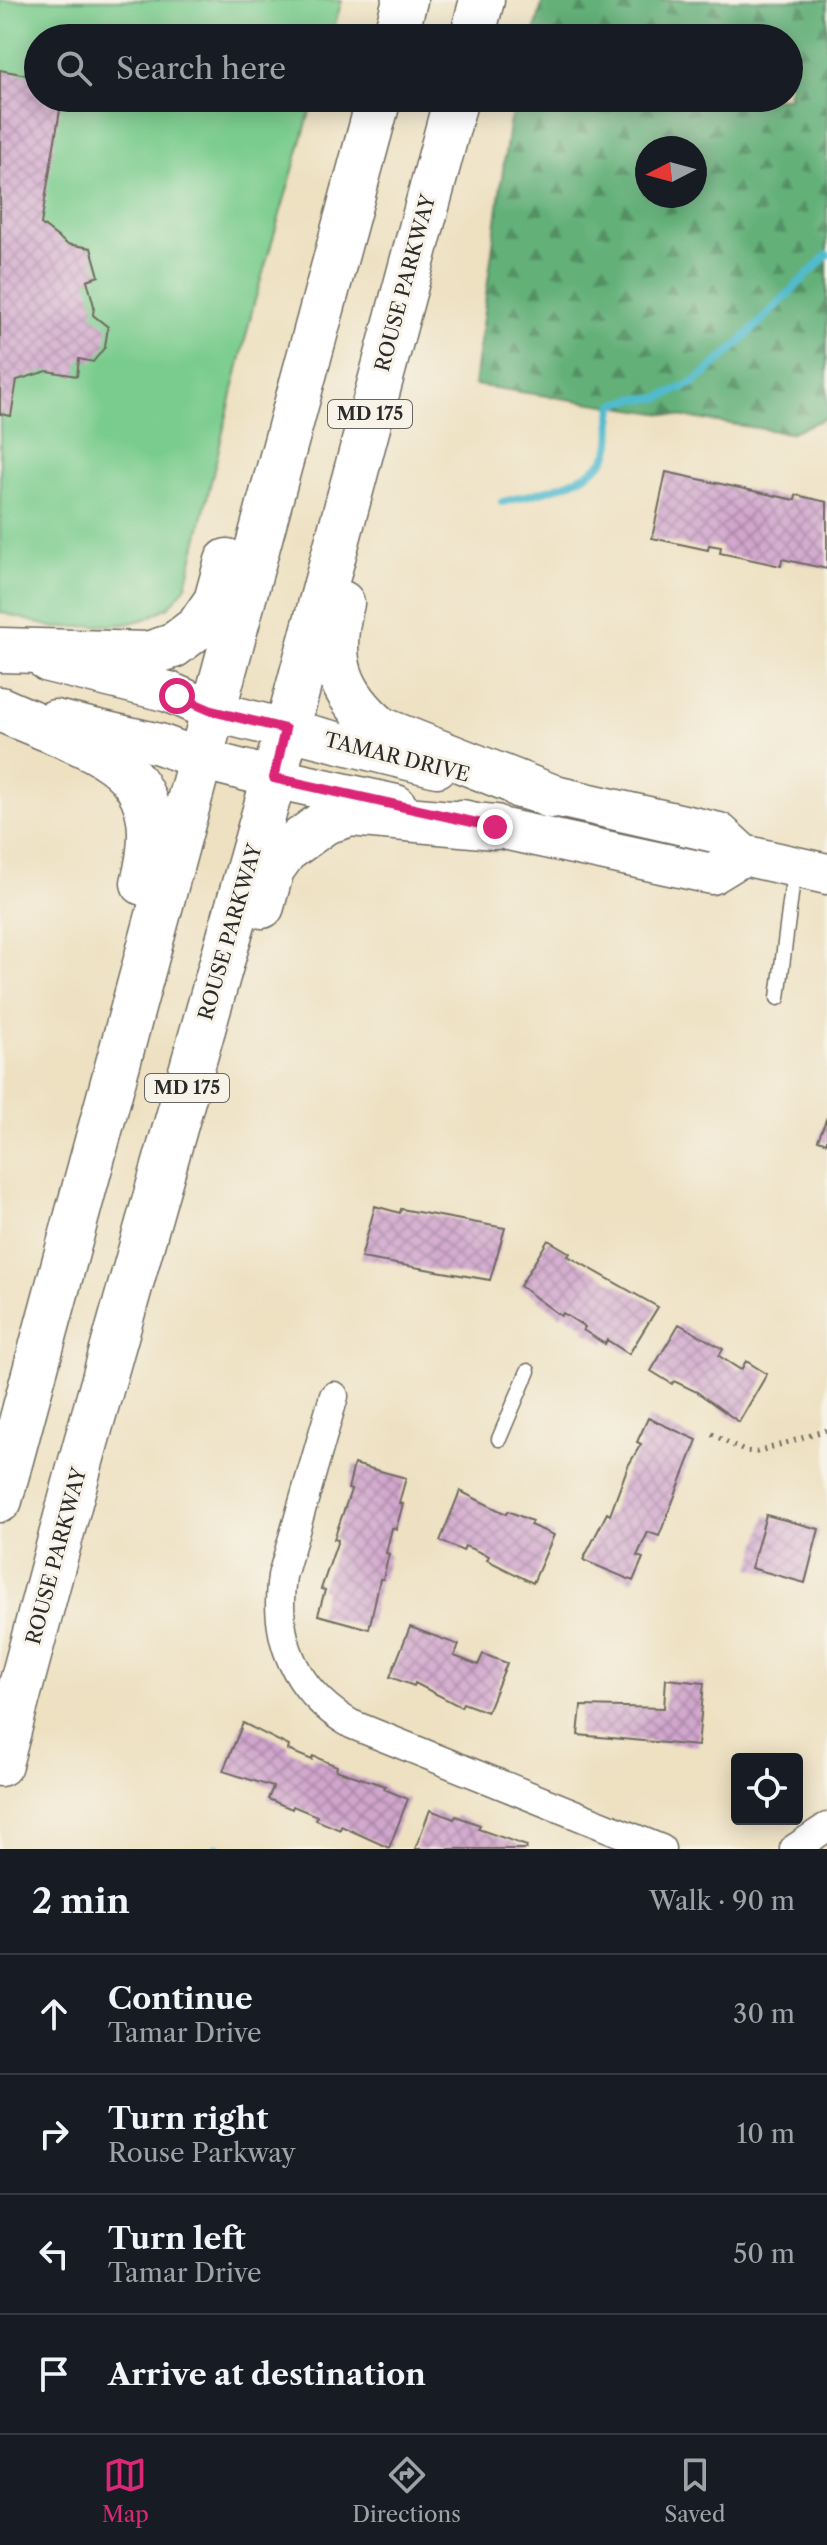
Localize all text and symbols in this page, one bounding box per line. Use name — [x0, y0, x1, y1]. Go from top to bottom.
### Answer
search box — [24, 24, 803, 112]
icon: search — [52, 46, 96, 90]
text: Search here — [116, 50, 286, 87]
north arrow — [635, 136, 707, 208]
street label: ROUSE PARKWAY — [370, 191, 440, 374]
road number: MD 175 — [328, 400, 412, 428]
route start — [159, 678, 195, 714]
street label: TAMAR DRIVE — [322, 727, 472, 787]
route end — [477, 809, 513, 845]
street label: ROUSE PARKWAY — [193, 840, 267, 1023]
road number: MD 175 — [145, 1074, 229, 1102]
street label: ROUSE PARKWAY — [21, 1464, 91, 1647]
map controls — [731, 1753, 803, 1825]
button: locate — [731, 1753, 803, 1825]
text: 2 min — [32, 1880, 130, 1922]
text: Walk · 90 m — [649, 1885, 795, 1917]
text: Continue — [108, 1980, 253, 2017]
icon: ahead — [32, 1992, 76, 2036]
text: 30 m — [733, 1998, 795, 2030]
text: Tamar Drive — [108, 2017, 262, 2049]
text: Turn right — [108, 2100, 268, 2137]
icon: right — [32, 2112, 76, 2156]
text: 10 m — [736, 2118, 795, 2150]
text: Rouse Parkway — [108, 2137, 296, 2169]
text: Turn left — [108, 2220, 245, 2257]
icon: left — [32, 2232, 76, 2276]
text: 50 m — [733, 2238, 795, 2270]
text: Tamar Drive — [108, 2257, 262, 2289]
icon: arrive — [32, 2352, 76, 2396]
text: Arrive at destination — [108, 2356, 426, 2393]
tab: Map — [102, 2453, 149, 2528]
tab: Directions — [352, 2453, 461, 2528]
tab: Saved — [664, 2453, 725, 2528]

